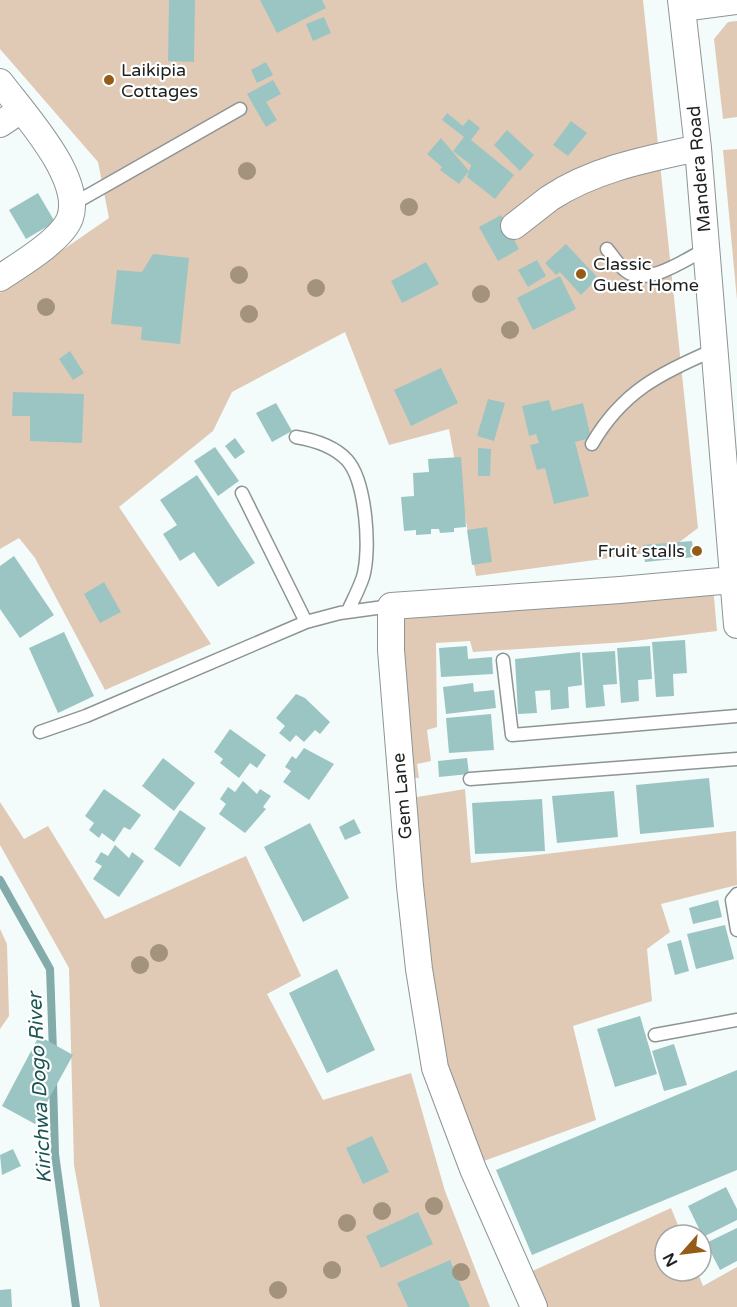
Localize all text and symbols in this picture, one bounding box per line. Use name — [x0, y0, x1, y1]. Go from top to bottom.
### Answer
place label: Laikipia Cottages — [121, 59, 198, 102]
marker: Laikipia Cottages — [102, 73, 116, 87]
street label: Mandera Road — [683, 105, 715, 233]
place label: Classic Guest Home — [593, 253, 699, 296]
marker: Classic Guest Home — [574, 267, 588, 281]
place label: Fruit stalls — [597, 540, 685, 562]
marker: Fruit stalls — [690, 544, 704, 558]
street label: Gem Lane — [387, 752, 417, 840]
water label: Kirichwa Dogo River — [23, 989, 57, 1184]
north arrow — [653, 1223, 713, 1283]
text: N — [659, 1249, 682, 1270]

